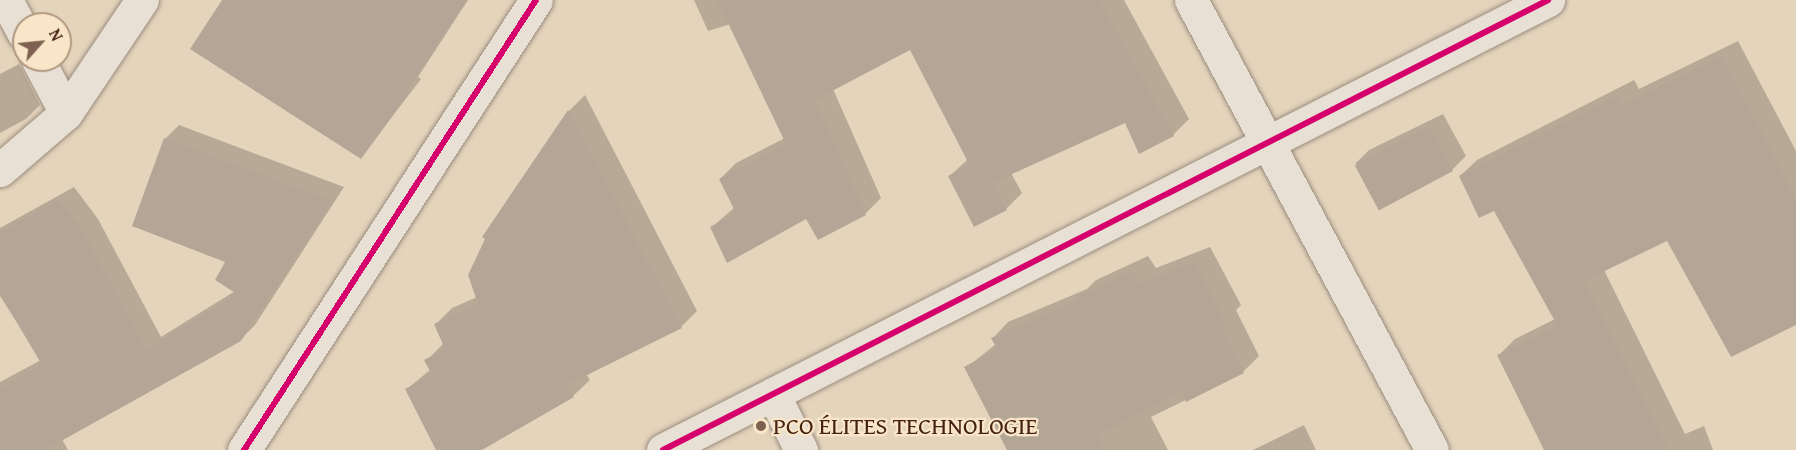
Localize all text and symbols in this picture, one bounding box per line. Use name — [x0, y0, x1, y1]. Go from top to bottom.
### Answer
north arrow — [12, 12, 72, 72]
text: N — [43, 25, 69, 45]
place label: PCO ÉLITES TECHNOLOGIE — [773, 412, 1037, 440]
marker: PCO ÉLITES TECHNOLOGIE — [754, 419, 768, 433]

